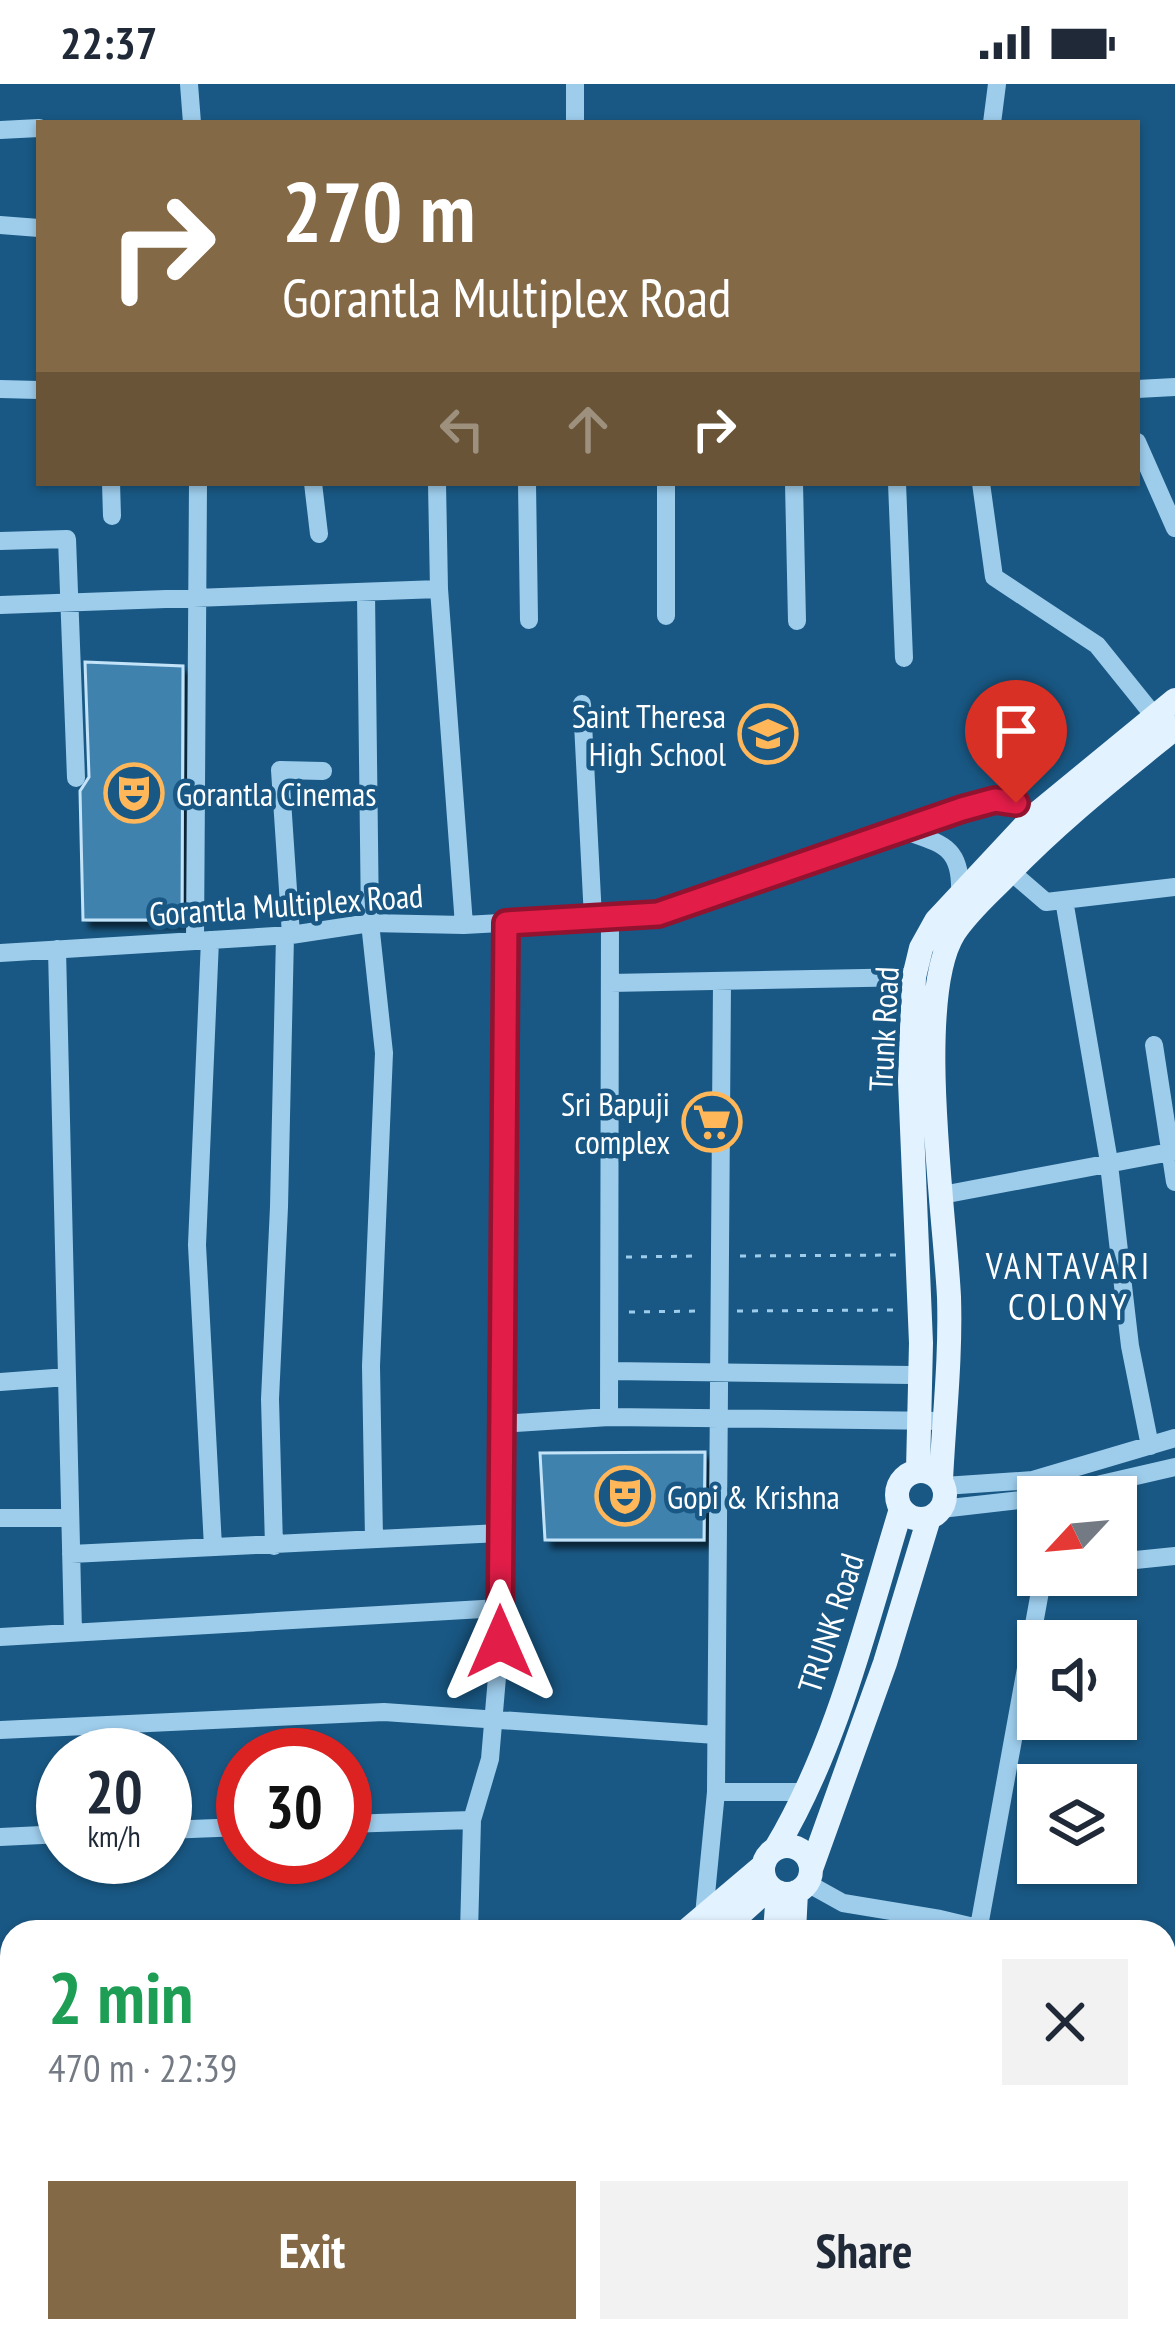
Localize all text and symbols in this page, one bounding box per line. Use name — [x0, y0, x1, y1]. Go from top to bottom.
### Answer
text: 22:37 — [60, 13, 157, 71]
text: 270 m — [282, 156, 475, 265]
icon: right — [84, 168, 240, 324]
text: Gorantla Multiplex Road — [282, 262, 731, 332]
icon: left — [429, 396, 495, 462]
icon: ahead — [555, 396, 621, 462]
icon: right — [681, 396, 747, 462]
pin — [965, 680, 1067, 803]
place label: Saint Theresa High School — [572, 694, 726, 775]
icon: arrive — [983, 698, 1049, 764]
school or university icon: Saint Theresa High School — [737, 703, 799, 765]
theatre icon: Gorantla Cinemas — [103, 762, 165, 824]
place label: Gorantla Cinemas — [176, 772, 376, 815]
street label: Gorantla Multiplex Road — [148, 873, 424, 935]
street label: Trunk Road — [858, 965, 908, 1093]
place label: Sri Bapuji complex — [561, 1082, 670, 1163]
supermarket icon: Sri Bapuji complex — [681, 1091, 743, 1153]
district label: VANTAVARI COLONY — [985, 1242, 1152, 1330]
theatre icon: Gopi & Krishna — [594, 1465, 656, 1527]
place label: Gopi & Krishna — [667, 1475, 840, 1518]
north arrow — [1017, 1476, 1137, 1596]
map controls — [1017, 1476, 1137, 1884]
street label: TRUNK Road — [787, 1548, 873, 1698]
position arrow — [437, 1579, 563, 1705]
button: sound — [1017, 1620, 1137, 1740]
speed limit sign: 30 — [216, 1728, 372, 1884]
text: 20 — [85, 1752, 143, 1830]
button: layers — [1017, 1764, 1137, 1884]
text: km/h — [87, 1816, 141, 1855]
text: 2 min — [48, 1950, 193, 2043]
button: close — [1002, 1959, 1128, 2085]
text: 470 m · 22:39 — [48, 2042, 237, 2093]
button: Exit — [48, 2181, 576, 2319]
button: Share — [600, 2181, 1128, 2319]

